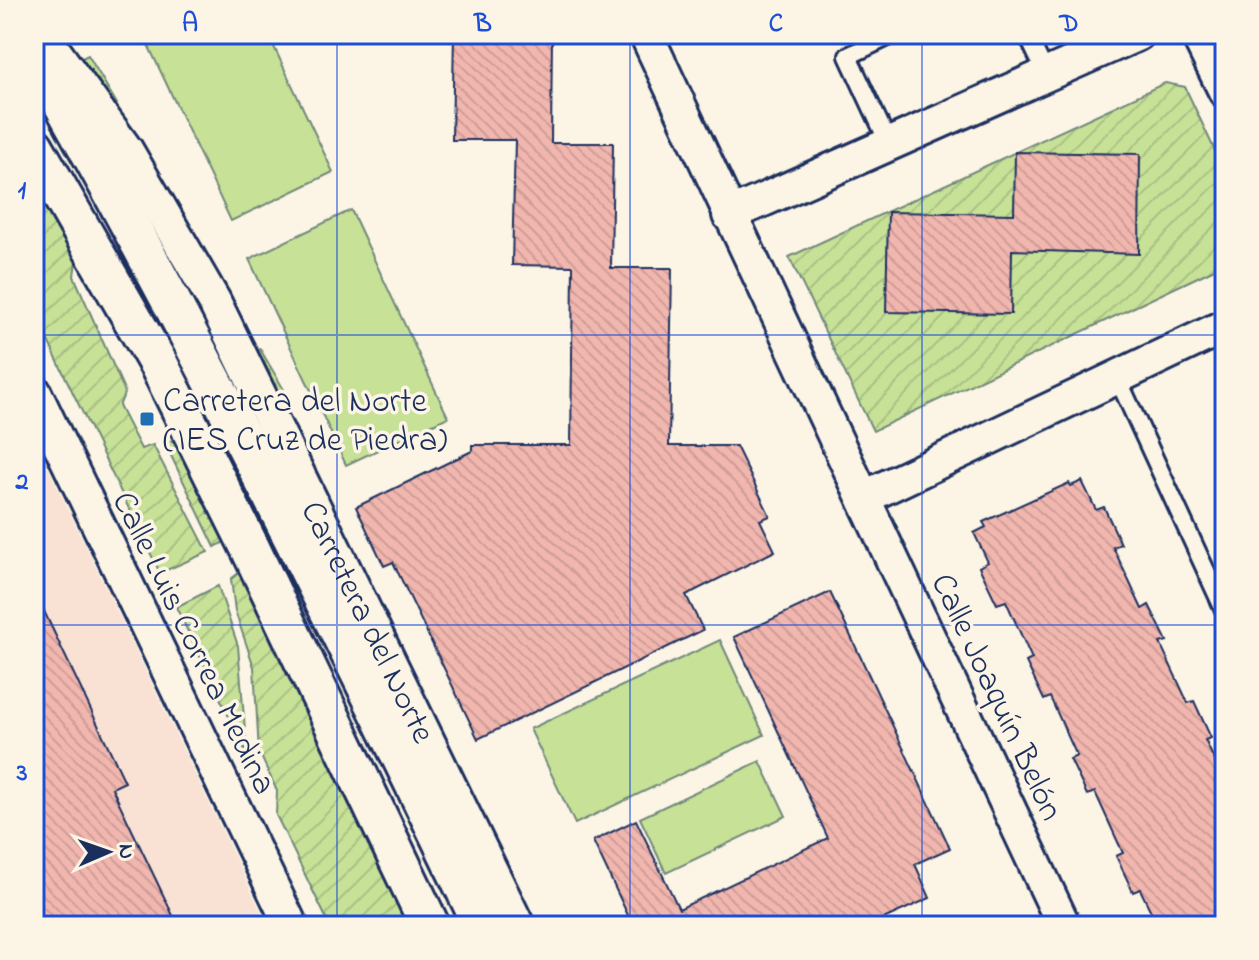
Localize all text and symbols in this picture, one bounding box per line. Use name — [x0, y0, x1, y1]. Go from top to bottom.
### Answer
text: A — [182, 6, 198, 44]
text: B — [473, 6, 492, 44]
text: C — [769, 6, 783, 44]
text: D — [1058, 6, 1079, 44]
text: 1 — [18, 173, 27, 211]
place label: Carretera del Norte (IES Cruz de Piedra) — [163, 378, 447, 467]
marker: Carretera del Norte (IES Cruz de Piedra) — [138, 410, 156, 428]
text: 2 — [15, 464, 29, 502]
street label: Calle Luis Correa Medina — [97, 484, 288, 804]
street label: Carretera del Norte — [286, 493, 447, 753]
street label: Calle Joaquín Belón — [916, 566, 1075, 830]
text: 3 — [16, 755, 28, 793]
north arrow — [68, 812, 148, 892]
text: N — [109, 843, 141, 859]

